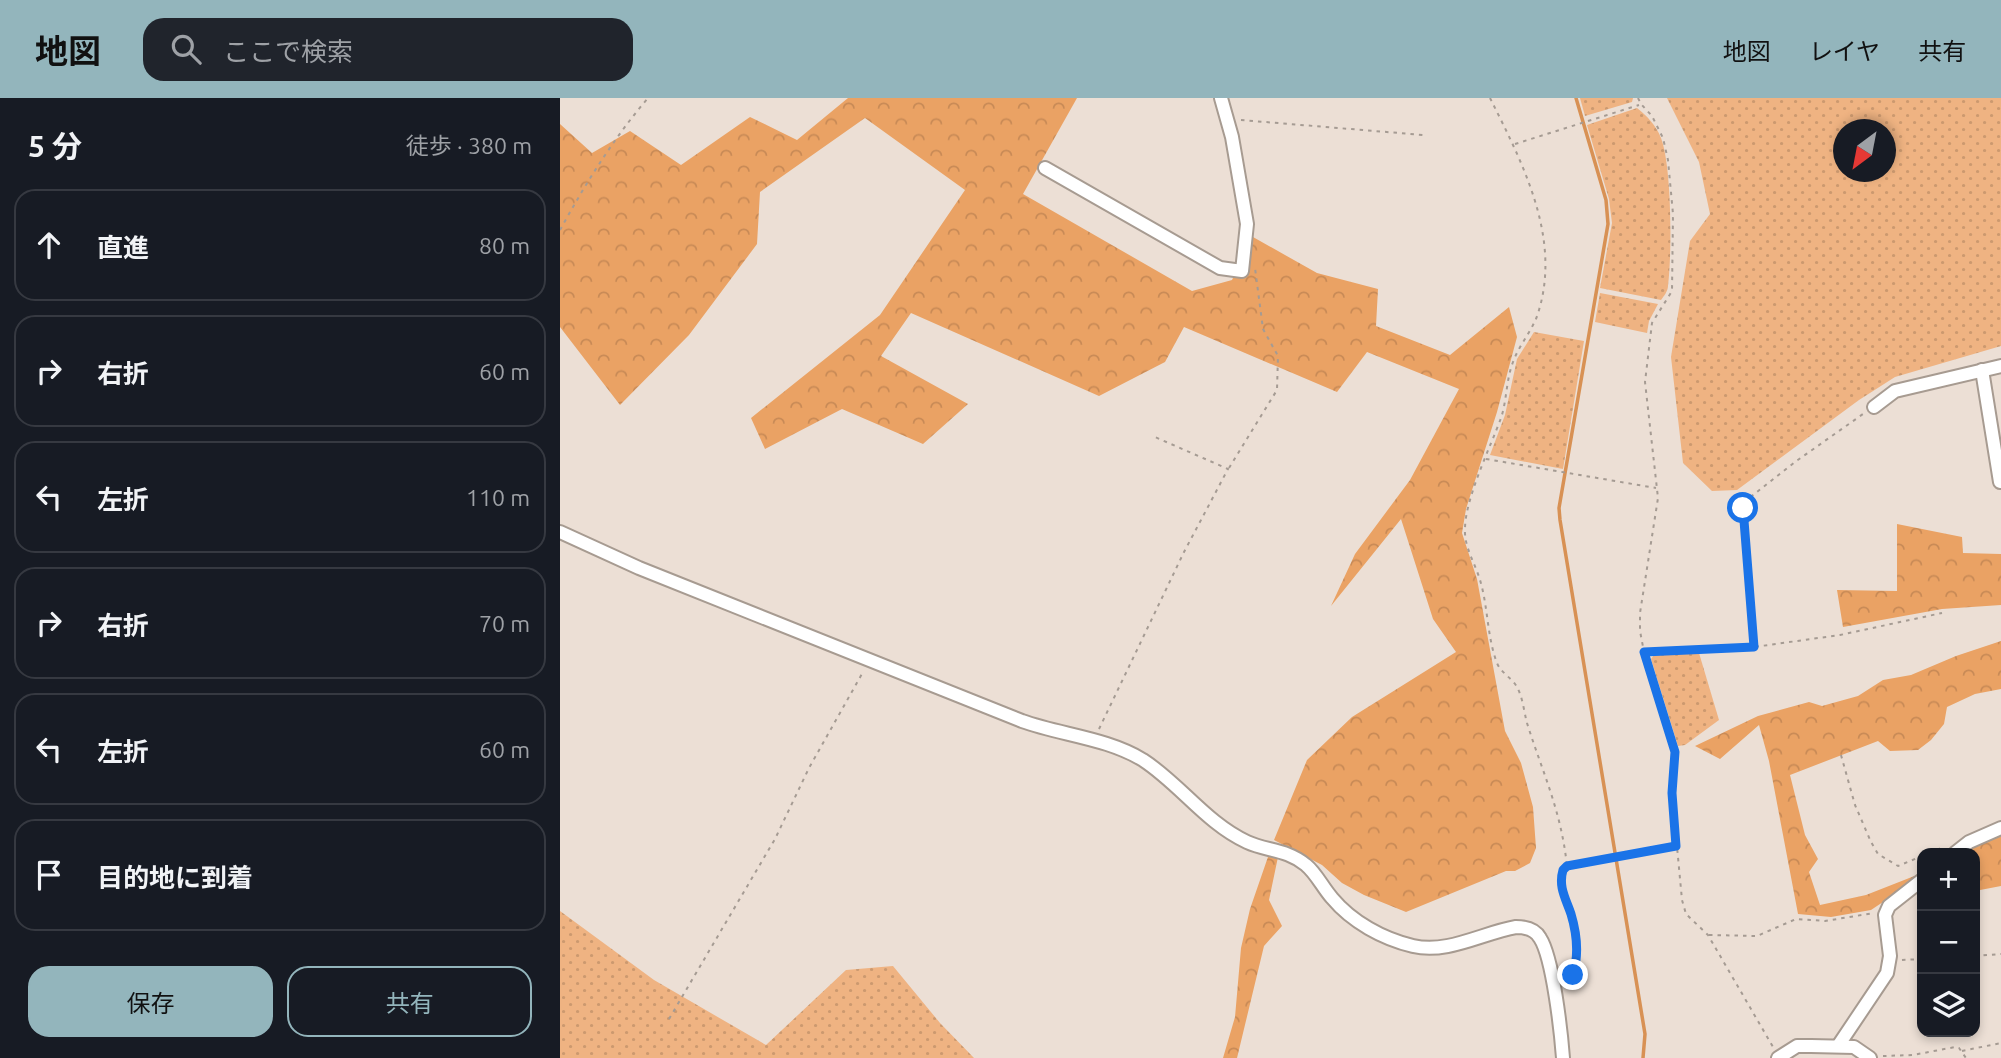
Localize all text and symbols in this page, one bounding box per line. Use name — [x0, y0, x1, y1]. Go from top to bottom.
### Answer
search box — [143, 18, 633, 81]
icon: search — [167, 30, 205, 68]
text: 地図 — [35, 32, 101, 69]
text: ここで検索 — [223, 37, 353, 66]
text: 地図 — [1723, 38, 1771, 65]
text: レイヤ — [1809, 38, 1880, 65]
text: 共有 — [1918, 38, 1966, 65]
north arrow — [1833, 119, 1896, 182]
text: 5 分 — [28, 129, 82, 163]
text: 徒歩 · 380 m — [406, 133, 532, 158]
icon: ahead — [30, 226, 68, 264]
text: 直進 — [97, 233, 149, 262]
text: 80 m — [479, 233, 530, 258]
icon: right — [30, 352, 68, 390]
text: 右折 — [97, 359, 149, 388]
text: 60 m — [479, 359, 530, 384]
icon: left — [30, 478, 68, 516]
text: 左折 — [97, 485, 149, 514]
text: 110 m — [466, 485, 530, 510]
route start — [1727, 492, 1758, 523]
icon: right — [30, 604, 68, 642]
text: 右折 — [97, 611, 149, 640]
text: 70 m — [479, 611, 530, 636]
icon: left — [30, 730, 68, 768]
text: 左折 — [97, 737, 149, 766]
text: 60 m — [479, 737, 530, 762]
map controls — [1917, 848, 1980, 1037]
button: + — [1917, 848, 1980, 911]
icon: arrive — [30, 856, 68, 894]
text: 目的地に到着 — [97, 863, 253, 892]
button: − — [1917, 911, 1980, 974]
route end — [1557, 959, 1588, 990]
button: 保存 — [28, 966, 273, 1037]
button: 共有 — [287, 966, 532, 1037]
button: layers — [1917, 974, 1980, 1037]

